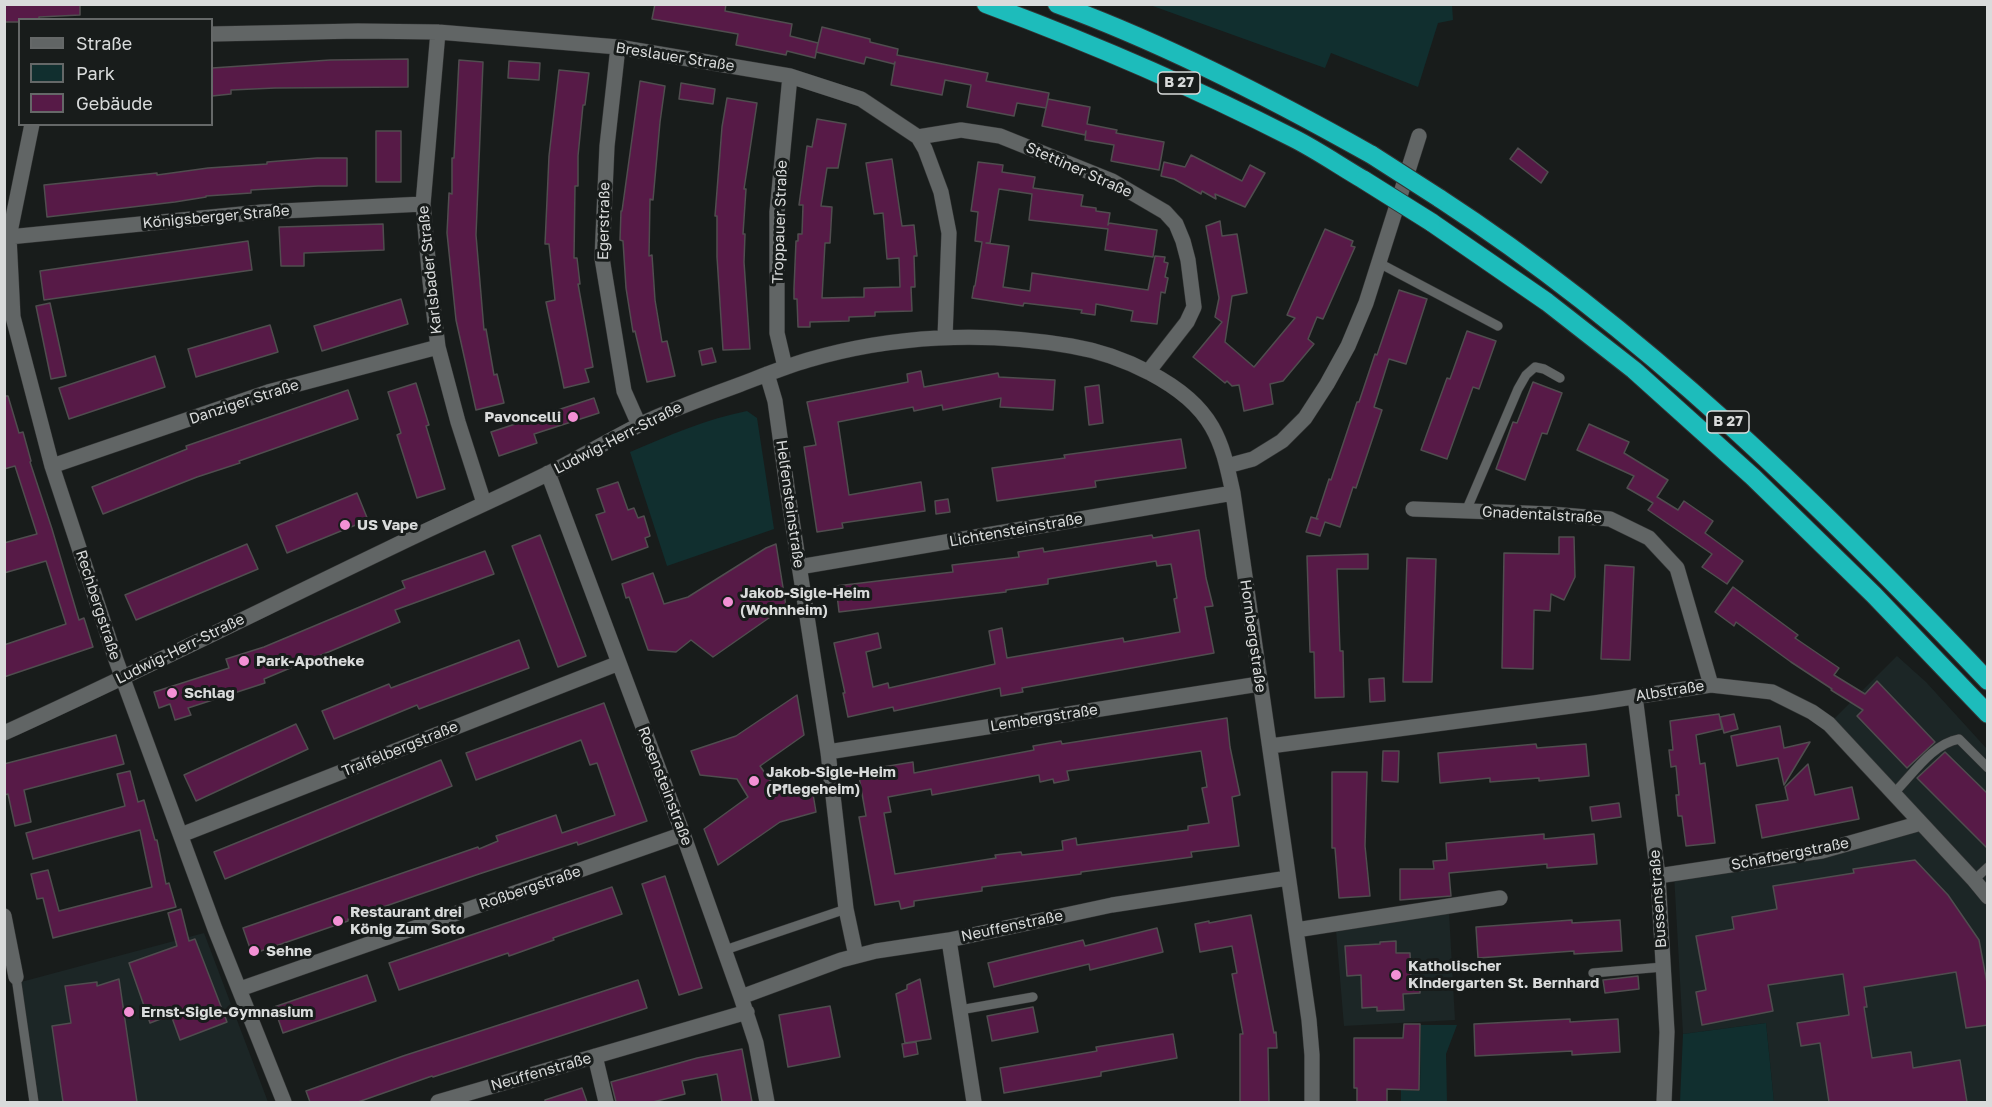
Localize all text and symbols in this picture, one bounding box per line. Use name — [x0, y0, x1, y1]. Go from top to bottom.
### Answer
legend — [18, 18, 213, 126]
text: Straße — [76, 32, 132, 54]
street label: Breslauer Straße — [614, 39, 736, 75]
text: Park — [76, 62, 115, 84]
road number: B 27 — [1158, 72, 1200, 94]
text: Gebäude — [76, 92, 153, 114]
street label: Stettiner Straße — [1023, 139, 1135, 201]
street label: Troppauer Straße — [769, 160, 791, 284]
street label: Egerstraße — [594, 182, 614, 260]
street label: Königsberger Straße — [142, 202, 290, 232]
street label: Karlsbader Straße — [414, 205, 446, 335]
street label: Danziger Straße — [187, 376, 301, 428]
street label: Ludwig-Herr-Straße — [551, 398, 685, 478]
place label: Pavoncelli — [484, 408, 561, 426]
marker: Pavoncelli — [566, 410, 580, 424]
road number: B 27 — [1707, 411, 1749, 433]
street label: Helfensteinstraße — [772, 439, 808, 569]
street label: Gnadentalstraße — [1482, 503, 1602, 527]
street label: Lichtensteinstraße — [948, 509, 1084, 551]
place label: US Vape — [357, 516, 418, 534]
marker: US Vape — [338, 518, 352, 532]
street label: Rechbergstraße — [72, 548, 124, 662]
street label: Hornbergstraße — [1236, 578, 1270, 694]
place label: Jakob-Sigle-Heim (Wohnheim) — [740, 584, 870, 619]
marker: Jakob-Sigle-Heim (Wohnheim) — [721, 595, 735, 609]
street label: Ludwig-Herr-Straße — [113, 610, 247, 688]
place label: Park-Apotheke — [256, 652, 364, 670]
marker: Park-Apotheke — [237, 654, 251, 668]
street label: Albstraße — [1634, 677, 1706, 705]
place label: Schlag — [184, 684, 235, 702]
marker: Schlag — [165, 686, 179, 700]
street label: Lembergstraße — [989, 701, 1099, 735]
street label: Traifelbergstraße — [339, 718, 461, 780]
street label: Rosensteinstraße — [634, 724, 696, 848]
place label: Jakob-Sigle-Heim (Pflegeheim) — [766, 763, 896, 798]
marker: Jakob-Sigle-Heim (Pflegeheim) — [747, 774, 761, 788]
street label: Schafbergstraße — [1730, 834, 1850, 874]
street label: Bussenstraße — [1646, 849, 1670, 949]
street label: Roßbergstraße — [477, 862, 583, 914]
place label: Restaurant drei König Zum Soto — [350, 903, 465, 938]
street label: Neuffenstraße — [959, 906, 1065, 946]
marker: Restaurant drei König Zum Soto — [331, 914, 345, 928]
place label: Sehne — [266, 942, 312, 960]
marker: Sehne — [247, 944, 261, 958]
place label: Katholischer Kindergarten St. Bernhard — [1408, 957, 1599, 992]
marker: Katholischer Kindergarten St. Bernhard — [1389, 968, 1403, 982]
place label: Ernst-Sigle-Gymnasium — [141, 1003, 313, 1021]
marker: Ernst-Sigle-Gymnasium — [122, 1005, 136, 1019]
street label: Neuffenstraße — [489, 1049, 593, 1095]

